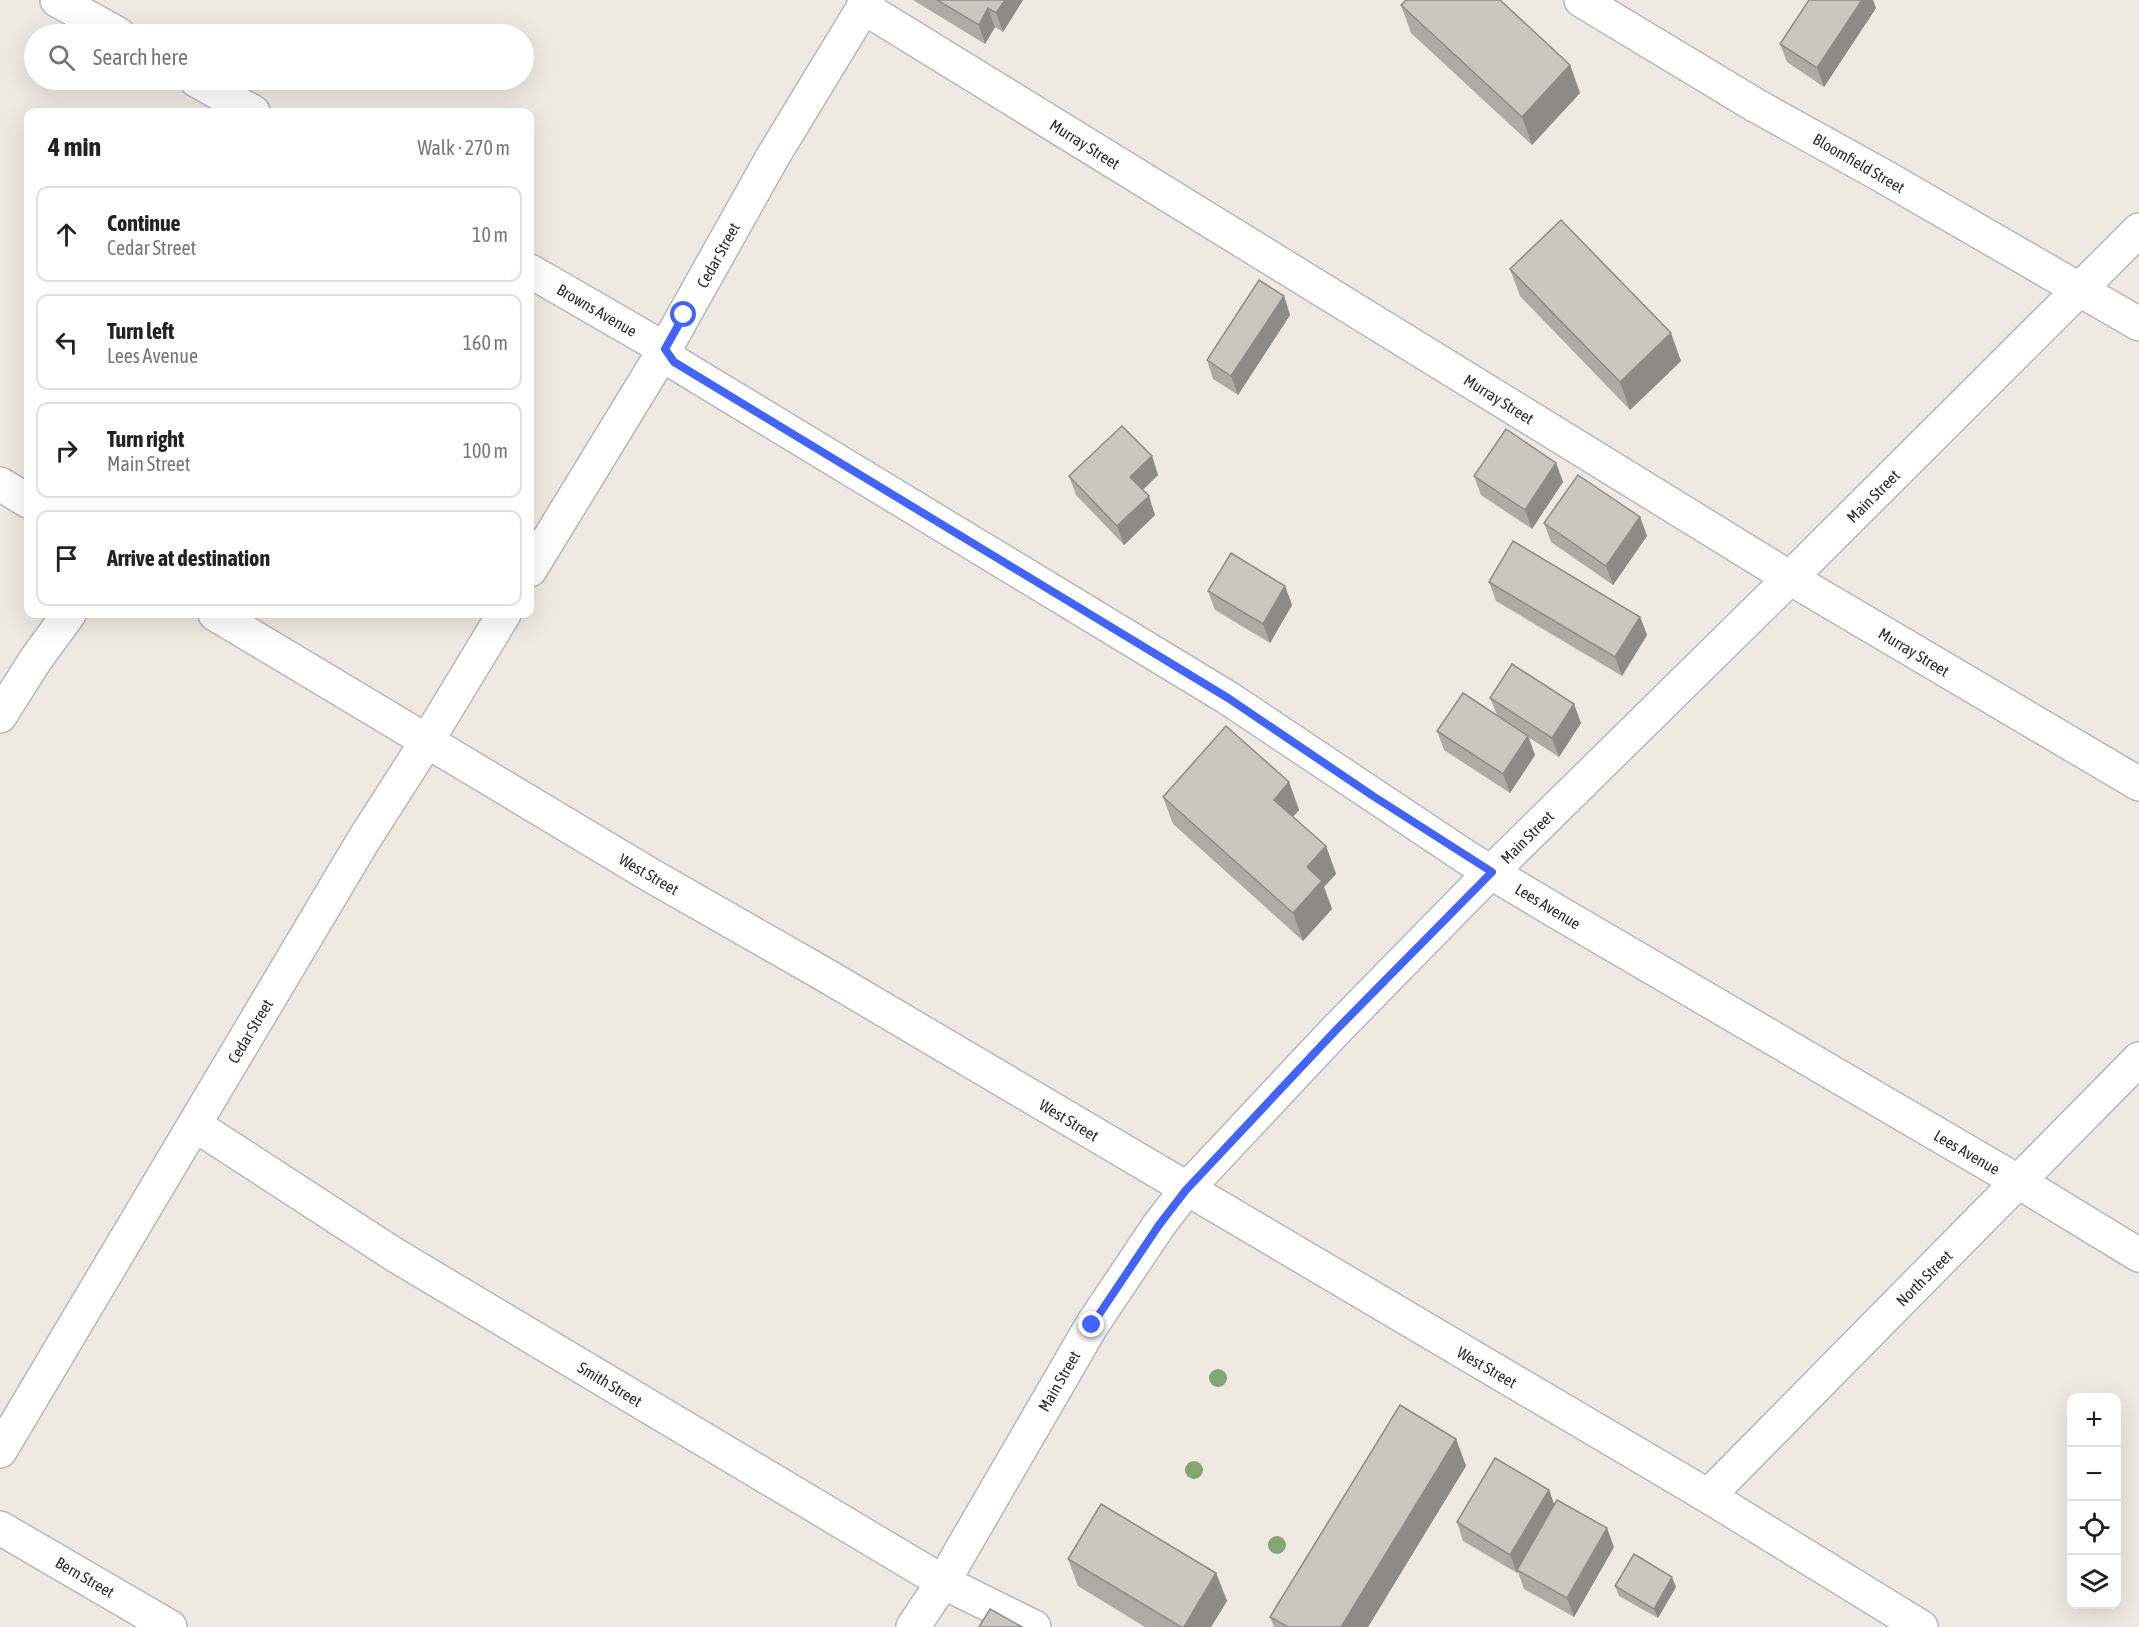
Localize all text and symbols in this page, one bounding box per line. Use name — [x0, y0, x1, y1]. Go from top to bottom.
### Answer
search box — [24, 24, 534, 90]
icon: search — [45, 41, 78, 74]
text: Search here — [93, 44, 188, 70]
street label: Murray Street — [1046, 115, 1124, 174]
street label: Bloomfield Street — [1810, 130, 1908, 197]
text: 4 min — [48, 132, 101, 162]
text: Walk · 270 m — [418, 136, 510, 159]
text: Continue — [107, 210, 181, 236]
icon: ahead — [50, 218, 83, 251]
street label: Cedar Street — [693, 219, 743, 291]
text: 10 m — [472, 223, 508, 246]
text: Cedar Street — [107, 236, 196, 259]
street label: Browns Avenue — [554, 280, 640, 340]
route start — [670, 301, 696, 327]
text: Turn left — [107, 318, 174, 344]
icon: left — [50, 326, 83, 359]
text: 160 m — [463, 331, 508, 354]
text: Lees Avenue — [107, 344, 198, 367]
street label: Murray Street — [1460, 370, 1538, 429]
text: Turn right — [107, 426, 184, 452]
icon: right — [50, 434, 83, 467]
text: 100 m — [463, 439, 508, 462]
text: Main Street — [107, 452, 191, 475]
street label: Main Street — [1843, 466, 1903, 526]
icon: arrive — [50, 542, 83, 575]
text: Arrive at destination — [107, 545, 270, 571]
street label: Murray Street — [1875, 624, 1953, 681]
street label: Main Street — [1497, 807, 1557, 867]
street label: West Street — [616, 850, 682, 898]
street label: Lees Avenue — [1512, 880, 1584, 932]
street label: Cedar Street — [224, 995, 276, 1066]
street label: West Street — [1036, 1095, 1102, 1145]
street label: Lees Avenue — [1931, 1126, 2003, 1178]
street label: North Street — [1892, 1246, 1956, 1310]
route end — [1078, 1311, 1104, 1337]
street label: West Street — [1454, 1343, 1520, 1391]
street label: Main Street — [1034, 1347, 1084, 1414]
street label: Smith Street — [575, 1358, 646, 1410]
map controls — [2067, 1393, 2121, 1609]
button: + — [2067, 1393, 2121, 1447]
button: − — [2067, 1447, 2121, 1501]
button: locate — [2067, 1501, 2121, 1555]
street label: Bern Street — [53, 1553, 118, 1601]
button: layers — [2067, 1555, 2121, 1609]

